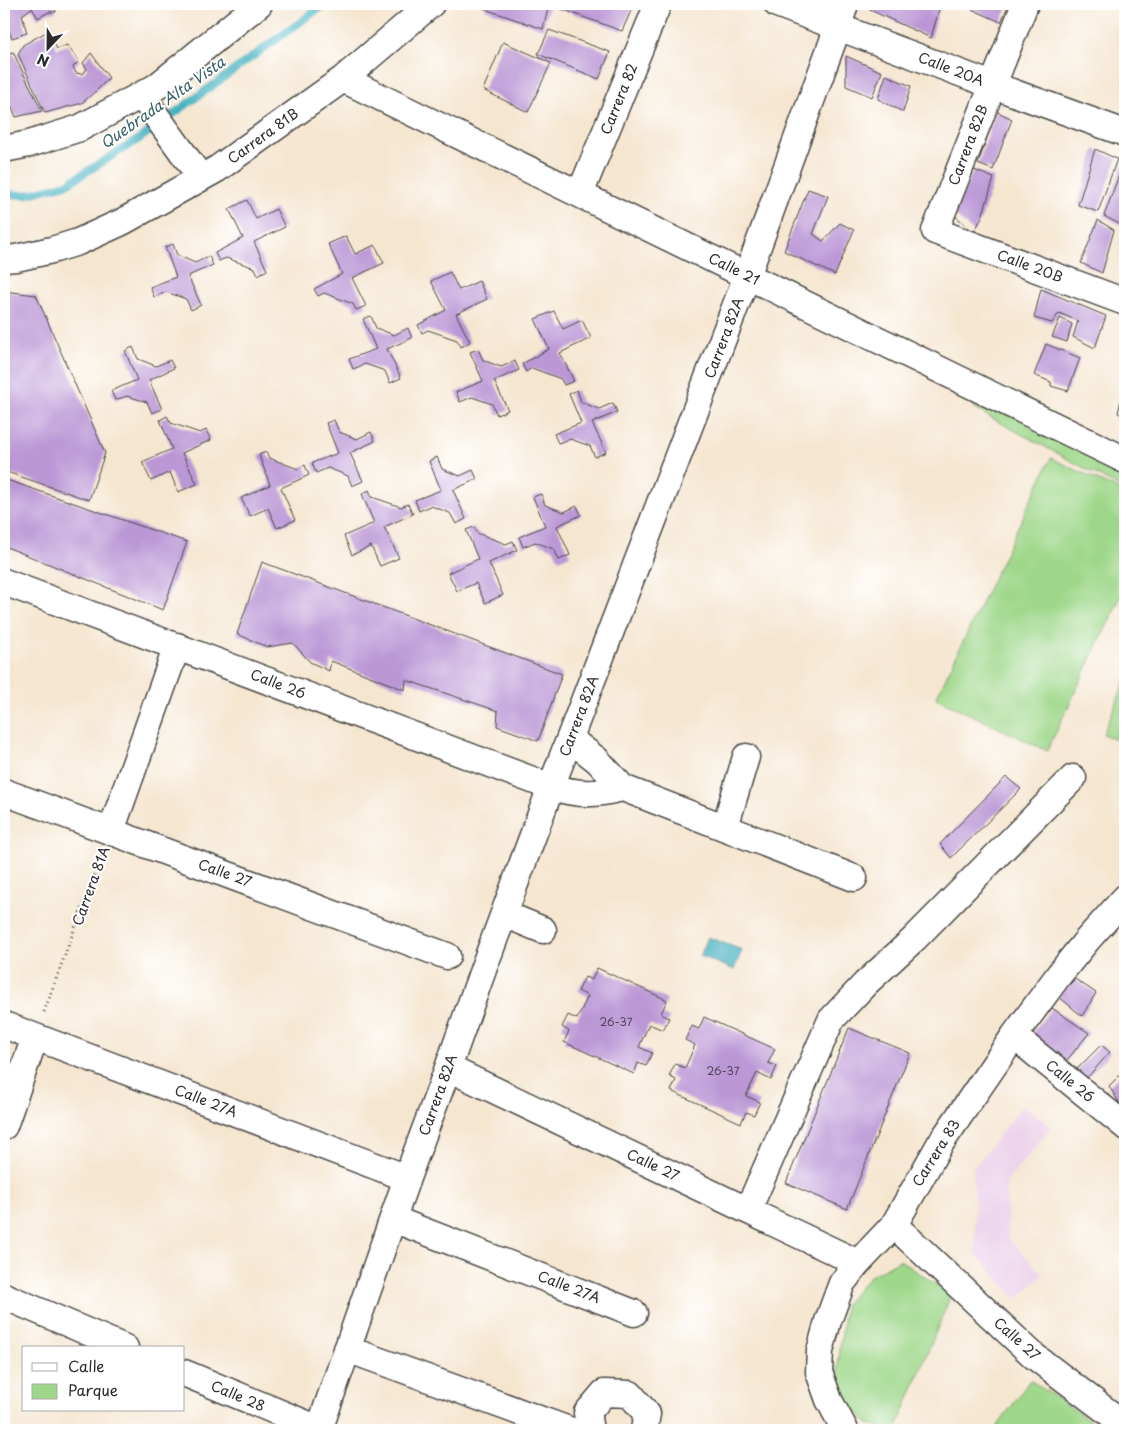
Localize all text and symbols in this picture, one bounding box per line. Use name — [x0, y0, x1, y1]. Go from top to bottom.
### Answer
north arrow — [22, 22, 72, 72]
street label: Calle 20A — [915, 46, 987, 91]
text: N — [34, 49, 52, 72]
water label: Quebrada Alta Vista — [95, 50, 230, 154]
street label: Carrera 82 — [595, 60, 642, 138]
street label: Carrera 82B — [943, 101, 993, 188]
street label: Carrera 81B — [223, 103, 302, 169]
street label: Calle 20B — [994, 244, 1066, 287]
street label: Calle 21 — [705, 247, 763, 290]
street label: Carrera 82A — [698, 294, 749, 381]
street label: Calle 26 — [247, 663, 309, 704]
street label: Carrera 82A — [553, 672, 604, 759]
street label: Carrera 81A — [66, 843, 115, 928]
street label: Calle 27 — [195, 853, 255, 892]
house number: 26-37 — [600, 1013, 633, 1030]
street label: Carrera 82A — [413, 1051, 462, 1138]
street label: Calle 26 — [1041, 1054, 1099, 1107]
house number: 26-37 — [707, 1062, 740, 1079]
street label: Calle 27A — [172, 1079, 241, 1122]
street label: Carrera 83 — [907, 1115, 965, 1190]
street label: Calle 27 — [623, 1143, 683, 1186]
street label: Calle 27A — [535, 1265, 604, 1308]
street label: Calle 27 — [990, 1312, 1045, 1365]
legend — [22, 1346, 185, 1412]
text: Calle — [68, 1354, 105, 1377]
street label: Calle 28 — [208, 1375, 269, 1416]
text: Parque — [68, 1378, 118, 1401]

